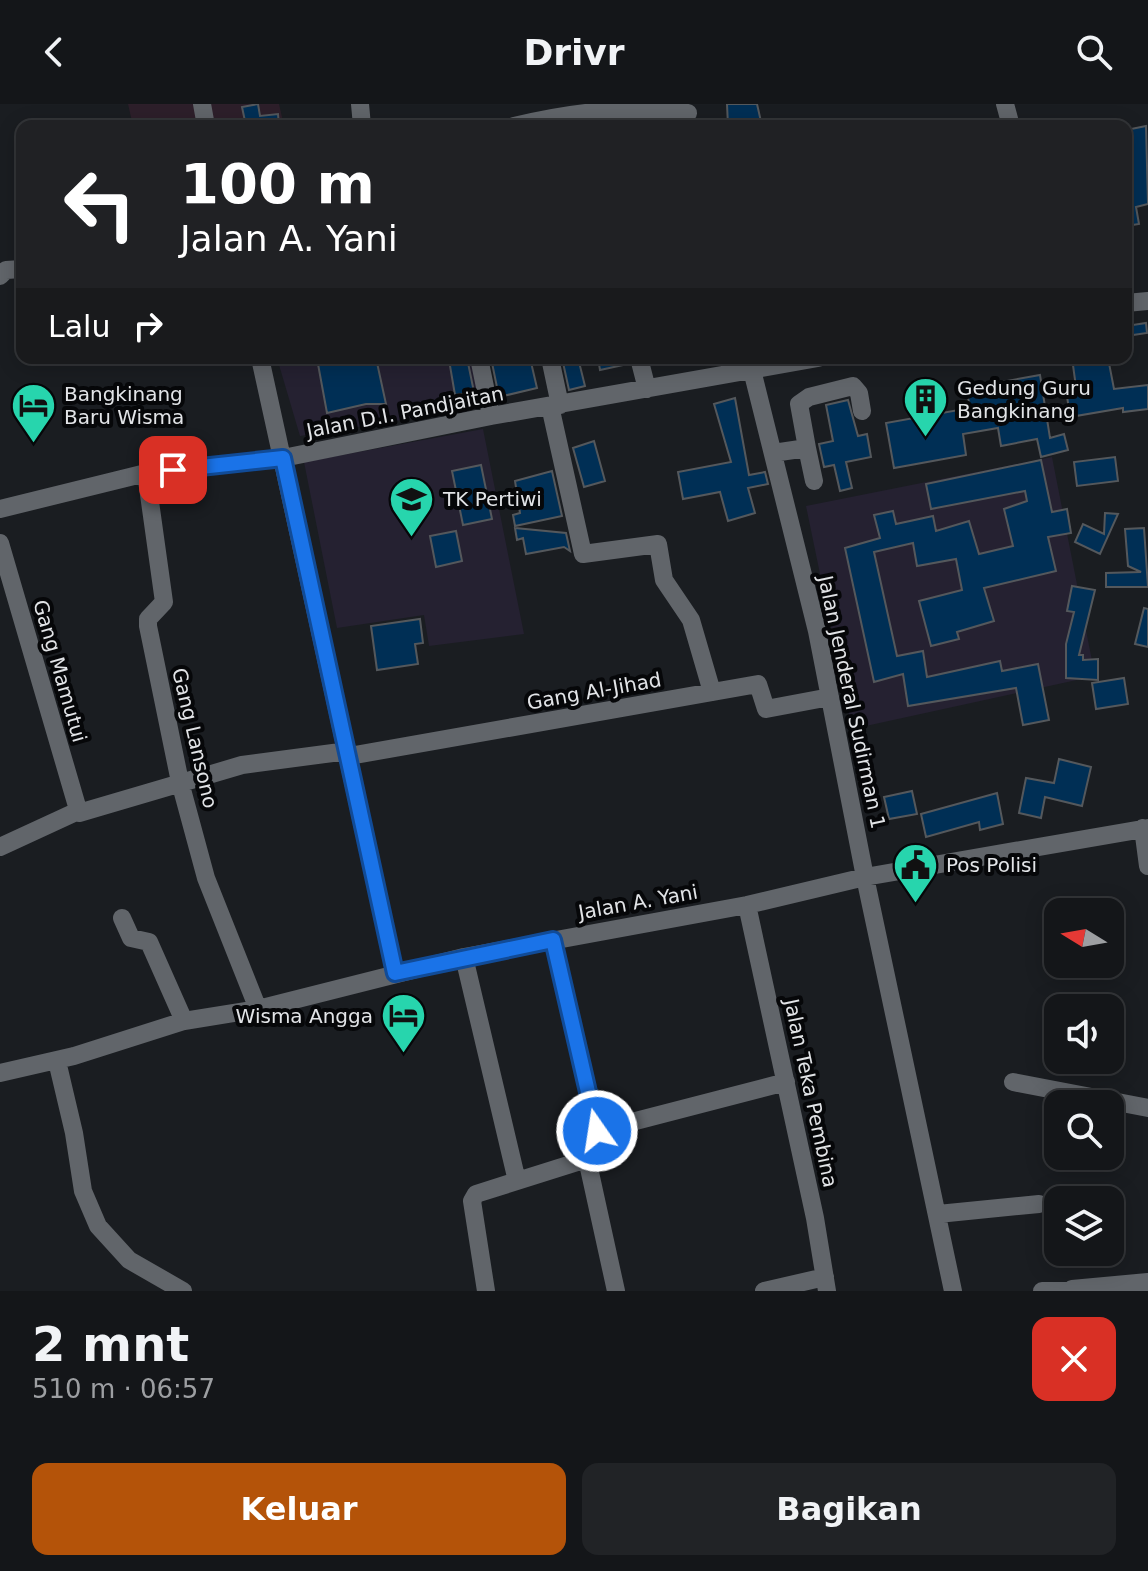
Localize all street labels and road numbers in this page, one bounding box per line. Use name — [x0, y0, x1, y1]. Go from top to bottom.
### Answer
street label: Jalan D.I. Pandjaitan — [302, 381, 506, 443]
street label: Jalan Jenderal Sudirman 1 — [813, 571, 891, 831]
street label: Gang Mamutui — [28, 597, 92, 745]
street label: Gang Lansono — [167, 666, 223, 810]
street label: Gang Al-Jihad — [525, 667, 663, 715]
street label: Jalan A. Yani — [574, 880, 700, 925]
street label: Jalan Teka Pembina — [779, 995, 843, 1190]

